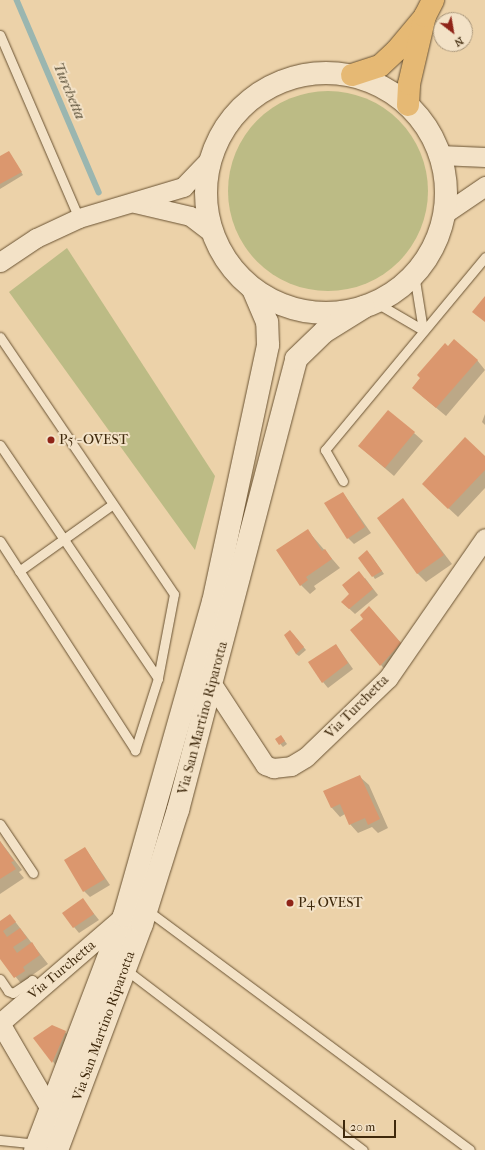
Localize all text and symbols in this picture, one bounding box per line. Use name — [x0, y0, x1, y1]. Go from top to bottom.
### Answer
north arrow — [433, 12, 473, 52]
text: N — [452, 34, 466, 50]
water label: Turchetta — [49, 60, 89, 122]
place label: P5 - OVEST — [59, 432, 128, 448]
marker: P5 - OVEST — [46, 435, 56, 445]
street label: Via San Martino Riparotta — [174, 640, 232, 796]
street label: Via Turchetta — [322, 672, 392, 742]
place label: P4 OVEST — [298, 895, 363, 911]
marker: P4 OVEST — [285, 898, 295, 908]
street label: Via Turchetta — [25, 937, 99, 1003]
street label: Via San Martino Riparotta — [69, 949, 139, 1103]
scale bar — [345, 1112, 398, 1138]
text: 20 m — [350, 1120, 375, 1134]

